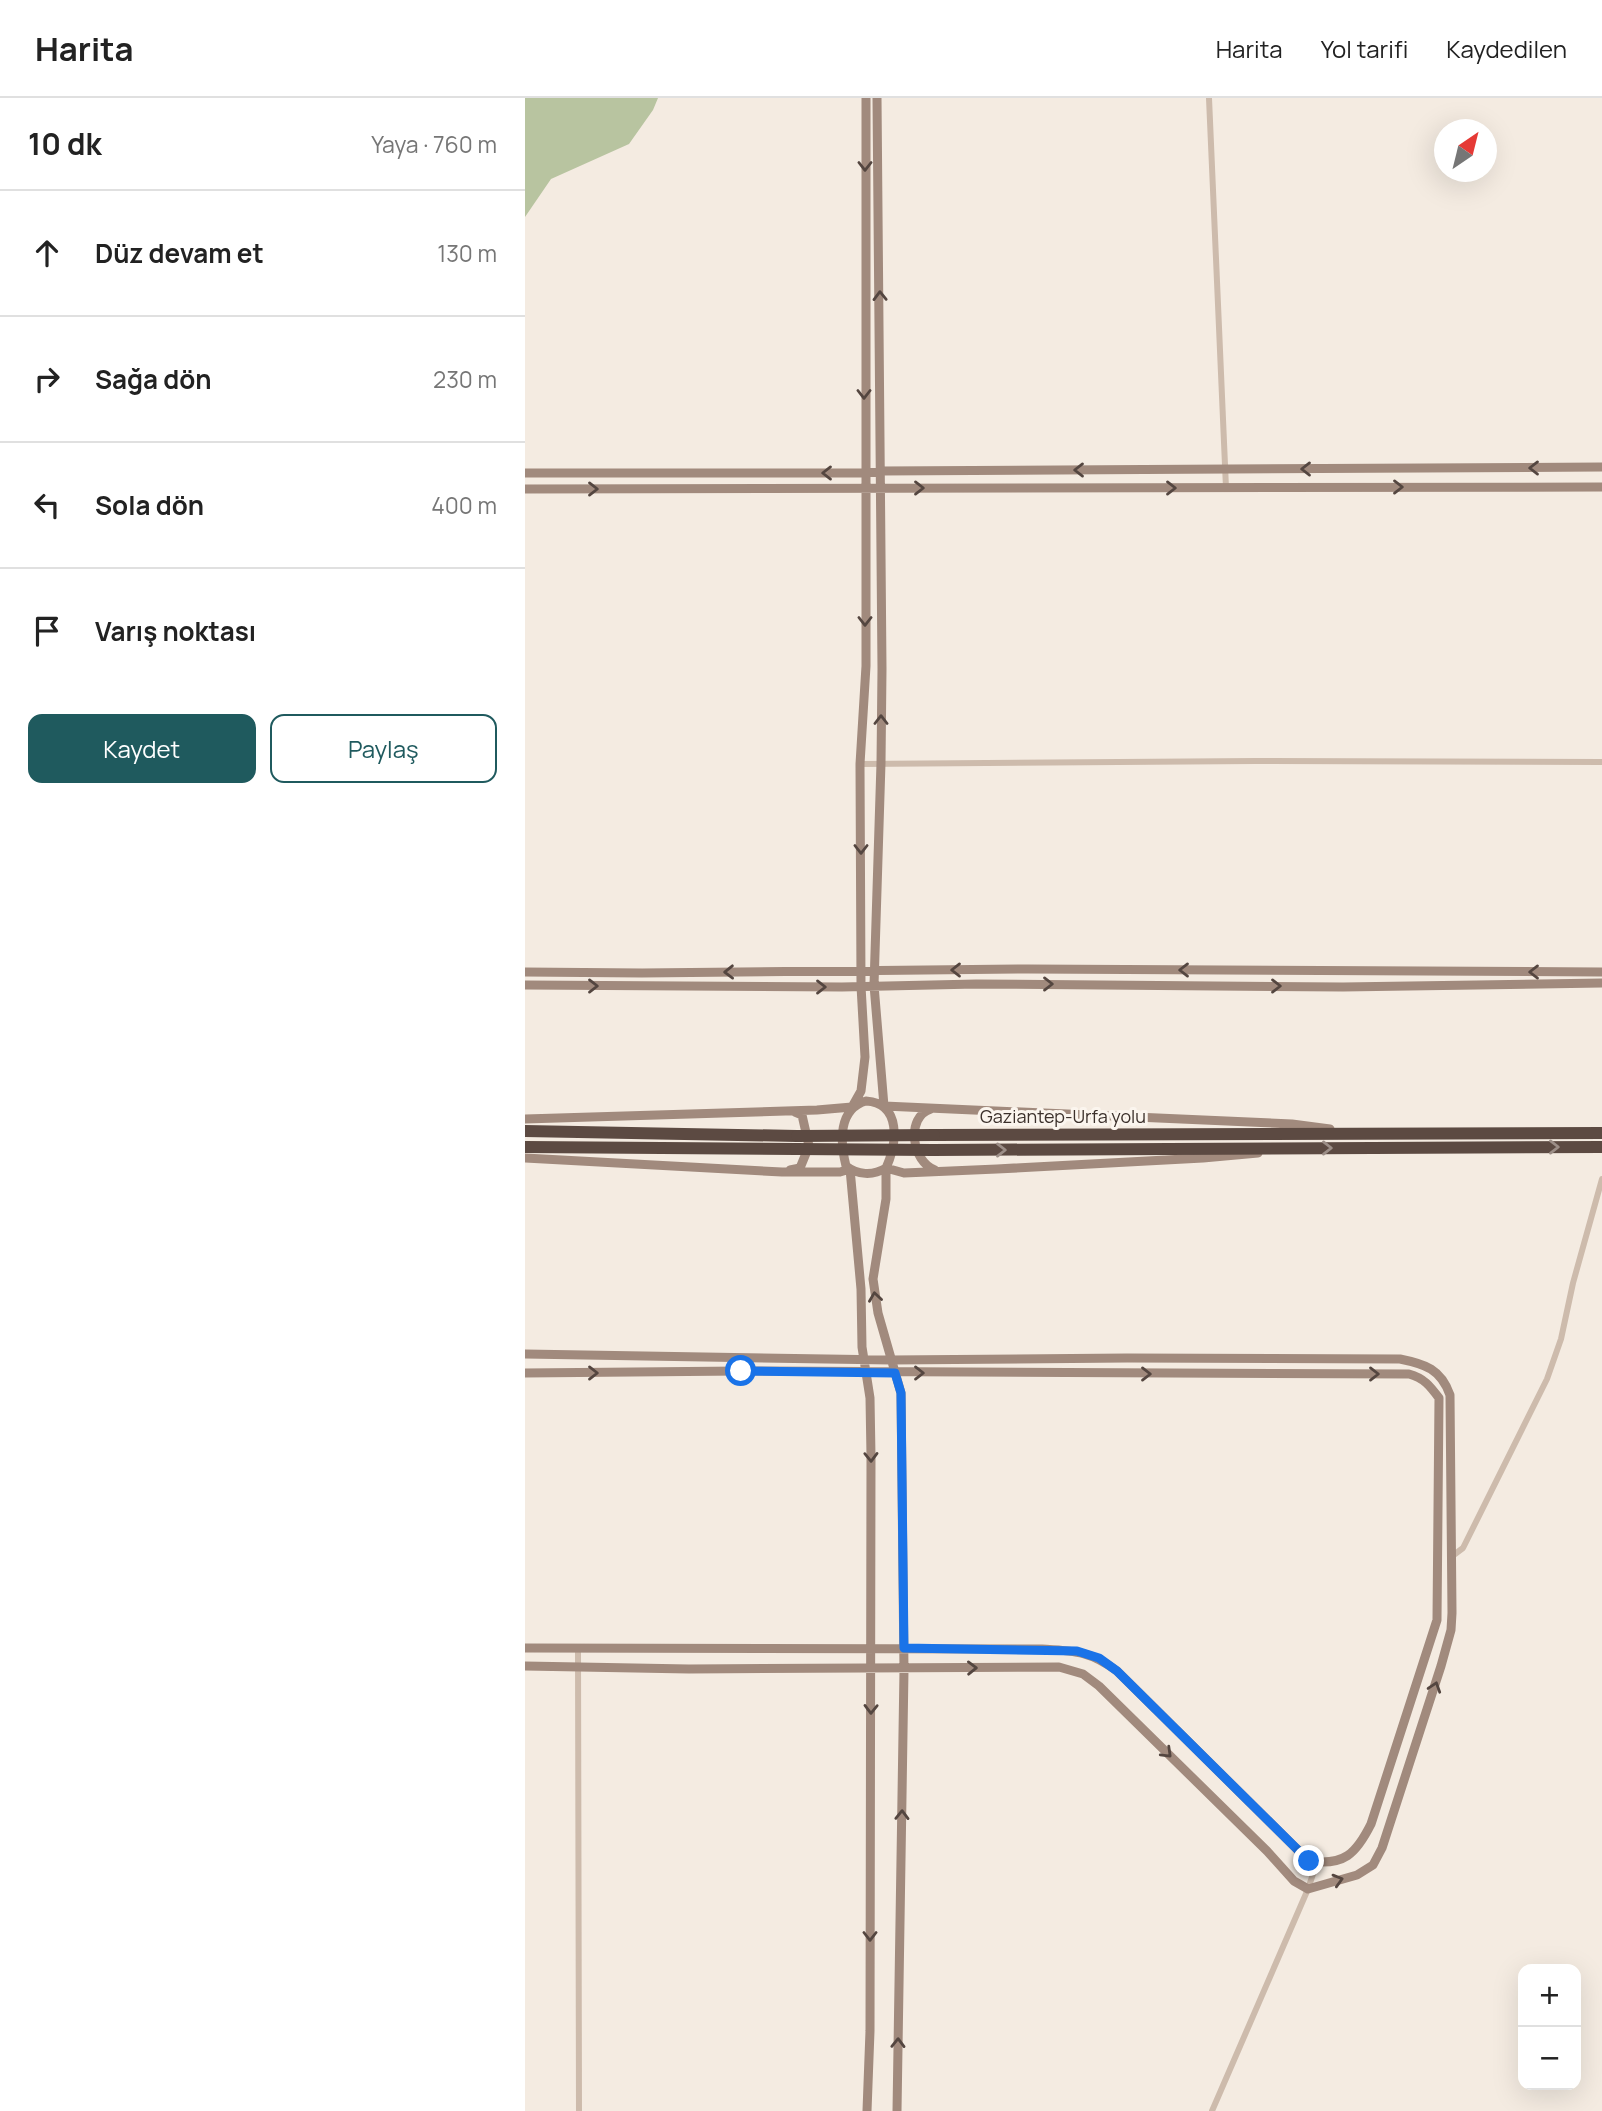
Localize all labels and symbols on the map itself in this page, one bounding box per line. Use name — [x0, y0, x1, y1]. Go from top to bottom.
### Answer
north arrow — [1434, 119, 1497, 182]
one-way arrow — [858, 161, 873, 172]
one-way arrow — [872, 290, 887, 301]
one-way arrow — [856, 389, 872, 399]
one-way arrow — [1528, 460, 1539, 476]
one-way arrow — [1301, 461, 1311, 477]
one-way arrow — [1073, 462, 1084, 478]
one-way arrow — [821, 465, 832, 481]
one-way arrow — [1393, 479, 1404, 495]
one-way arrow — [914, 480, 924, 496]
one-way arrow — [1166, 480, 1176, 496]
one-way arrow — [588, 481, 599, 497]
one-way arrow — [857, 616, 873, 627]
one-way arrow — [873, 714, 889, 724]
one-way arrow — [853, 844, 869, 854]
one-way arrow — [951, 962, 961, 978]
one-way arrow — [1178, 962, 1189, 978]
one-way arrow — [1528, 964, 1539, 980]
one-way arrow — [723, 965, 734, 980]
one-way arrow — [1043, 976, 1054, 992]
one-way arrow — [588, 978, 599, 994]
one-way arrow — [1271, 978, 1281, 994]
one-way arrow — [816, 979, 826, 995]
street label: Gaziantep-Urfa yolu — [980, 1104, 1146, 1128]
one-way arrow — [1549, 1139, 1560, 1155]
one-way arrow — [1322, 1140, 1332, 1156]
one-way arrow — [996, 1142, 1007, 1158]
one-way arrow — [868, 1291, 883, 1303]
route start — [725, 1355, 756, 1386]
one-way arrow — [588, 1365, 599, 1380]
one-way arrow — [914, 1365, 924, 1381]
one-way arrow — [1141, 1366, 1152, 1382]
one-way arrow — [1369, 1366, 1379, 1382]
one-way arrow — [863, 1452, 879, 1462]
one-way arrow — [967, 1661, 978, 1676]
one-way arrow — [1426, 1681, 1441, 1693]
one-way arrow — [863, 1704, 879, 1714]
one-way arrow — [1159, 1745, 1171, 1757]
one-way arrow — [894, 1810, 910, 1820]
route end — [1293, 1845, 1324, 1876]
one-way arrow — [1332, 1874, 1344, 1889]
one-way arrow — [862, 1931, 878, 1942]
one-way arrow — [891, 2037, 906, 2048]

